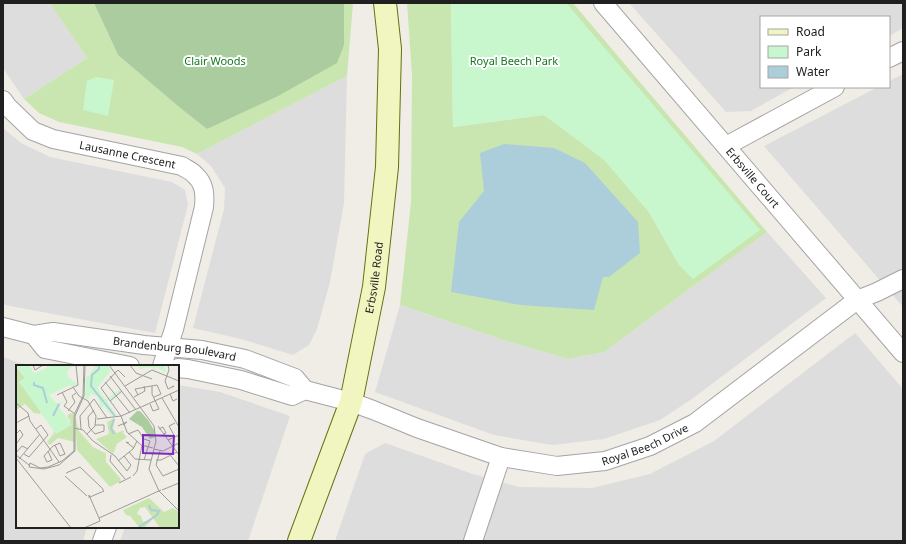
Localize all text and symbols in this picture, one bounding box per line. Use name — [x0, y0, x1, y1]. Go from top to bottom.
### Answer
legend — [760, 16, 890, 88]
text: Road — [796, 23, 825, 40]
text: Park — [796, 43, 822, 60]
park label: Clair Woods — [184, 53, 246, 68]
park label: Royal Beech Park — [470, 53, 558, 68]
text: Water — [796, 63, 830, 80]
street label: Lausanne Crescent — [78, 137, 177, 171]
street label: Erbsville Court — [723, 144, 783, 211]
street label: Erbsville Road — [361, 241, 386, 315]
street label: Brandenburg Boulevard — [112, 333, 238, 364]
inset map — [16, 365, 179, 528]
street label: Royal Beech Drive — [600, 420, 691, 469]

